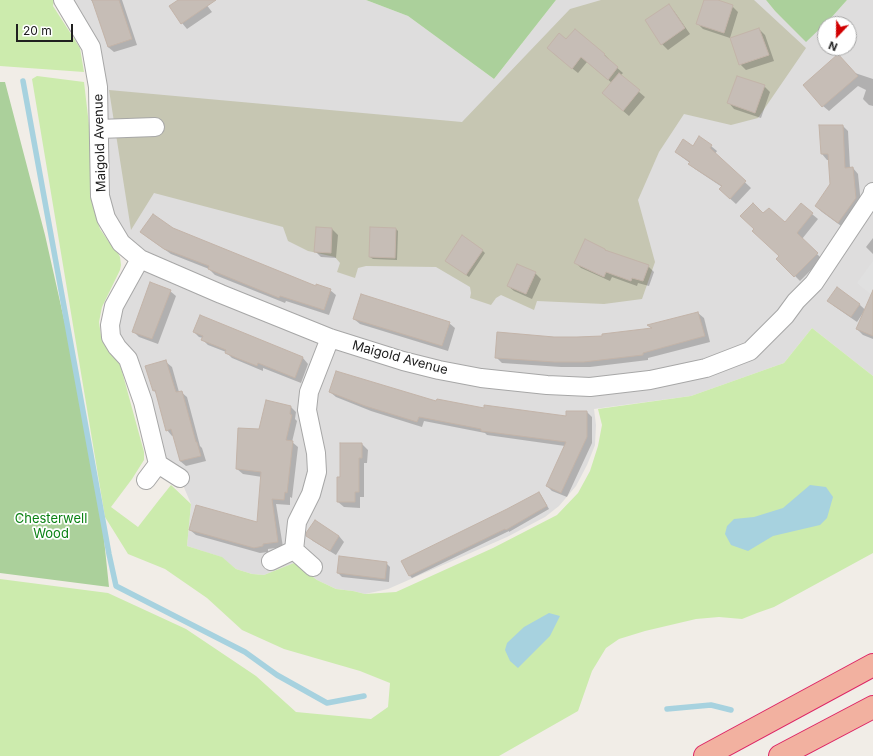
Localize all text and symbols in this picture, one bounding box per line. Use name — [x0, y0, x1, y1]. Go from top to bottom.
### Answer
scale bar — [18, 16, 75, 42]
north arrow — [817, 16, 857, 56]
text: 20 m — [23, 23, 52, 38]
text: N — [826, 38, 839, 54]
street label: Maigold Avenue — [90, 94, 110, 192]
street label: Maigold Avenue — [350, 338, 450, 378]
park label: Chesterwell Wood — [15, 511, 87, 542]

